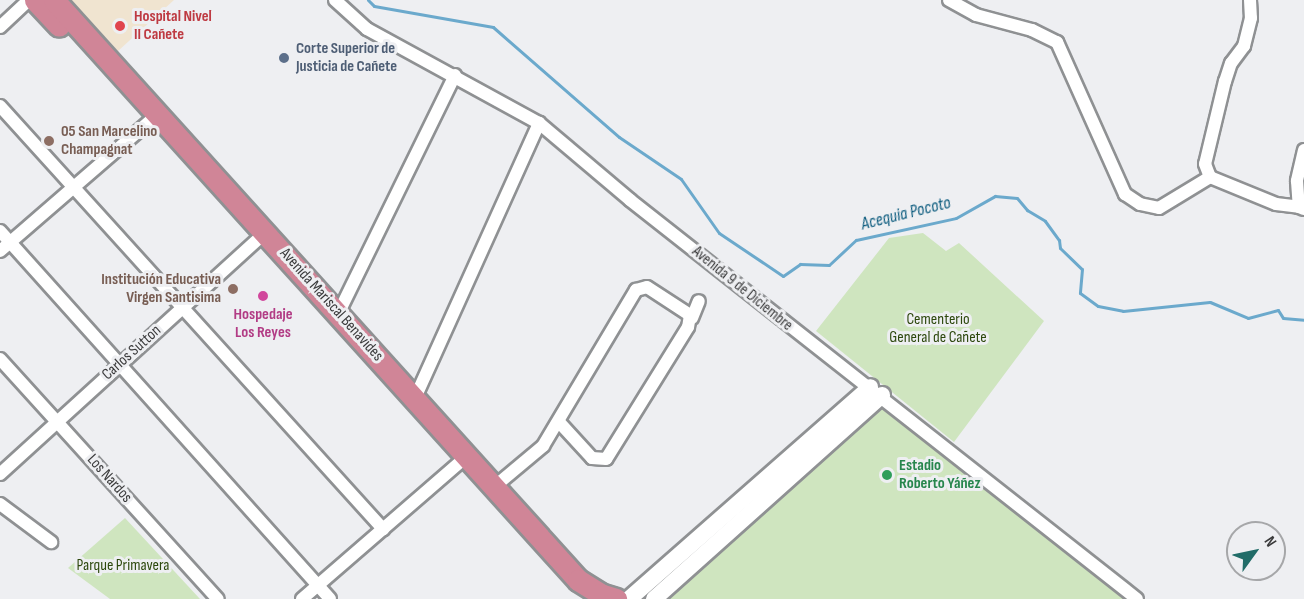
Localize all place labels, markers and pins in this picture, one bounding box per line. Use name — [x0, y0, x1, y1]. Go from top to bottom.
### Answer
place label: Hospital Nivel II Cañete — [134, 7, 212, 45]
marker: Hospital Nivel II Cañete — [111, 17, 129, 35]
place label: Corte Superior de Justicia de Cañete — [296, 39, 397, 77]
marker: Corte Superior de Justicia de Cañete — [277, 51, 291, 65]
place label: 05 San Marcelino Champagnat — [61, 122, 157, 160]
marker: 05 San Marcelino Champagnat — [42, 134, 56, 148]
place label: Institución Educativa Virgen Santisima — [101, 270, 221, 308]
marker: Institución Educativa Virgen Santisima — [226, 282, 240, 296]
marker: Hospedaje Los Reyes — [256, 289, 270, 303]
place label: Hospedaje Los Reyes — [234, 305, 292, 343]
place label: Estadio Roberto Yáñez — [899, 456, 981, 494]
marker: Estadio Roberto Yáñez — [880, 468, 894, 482]

